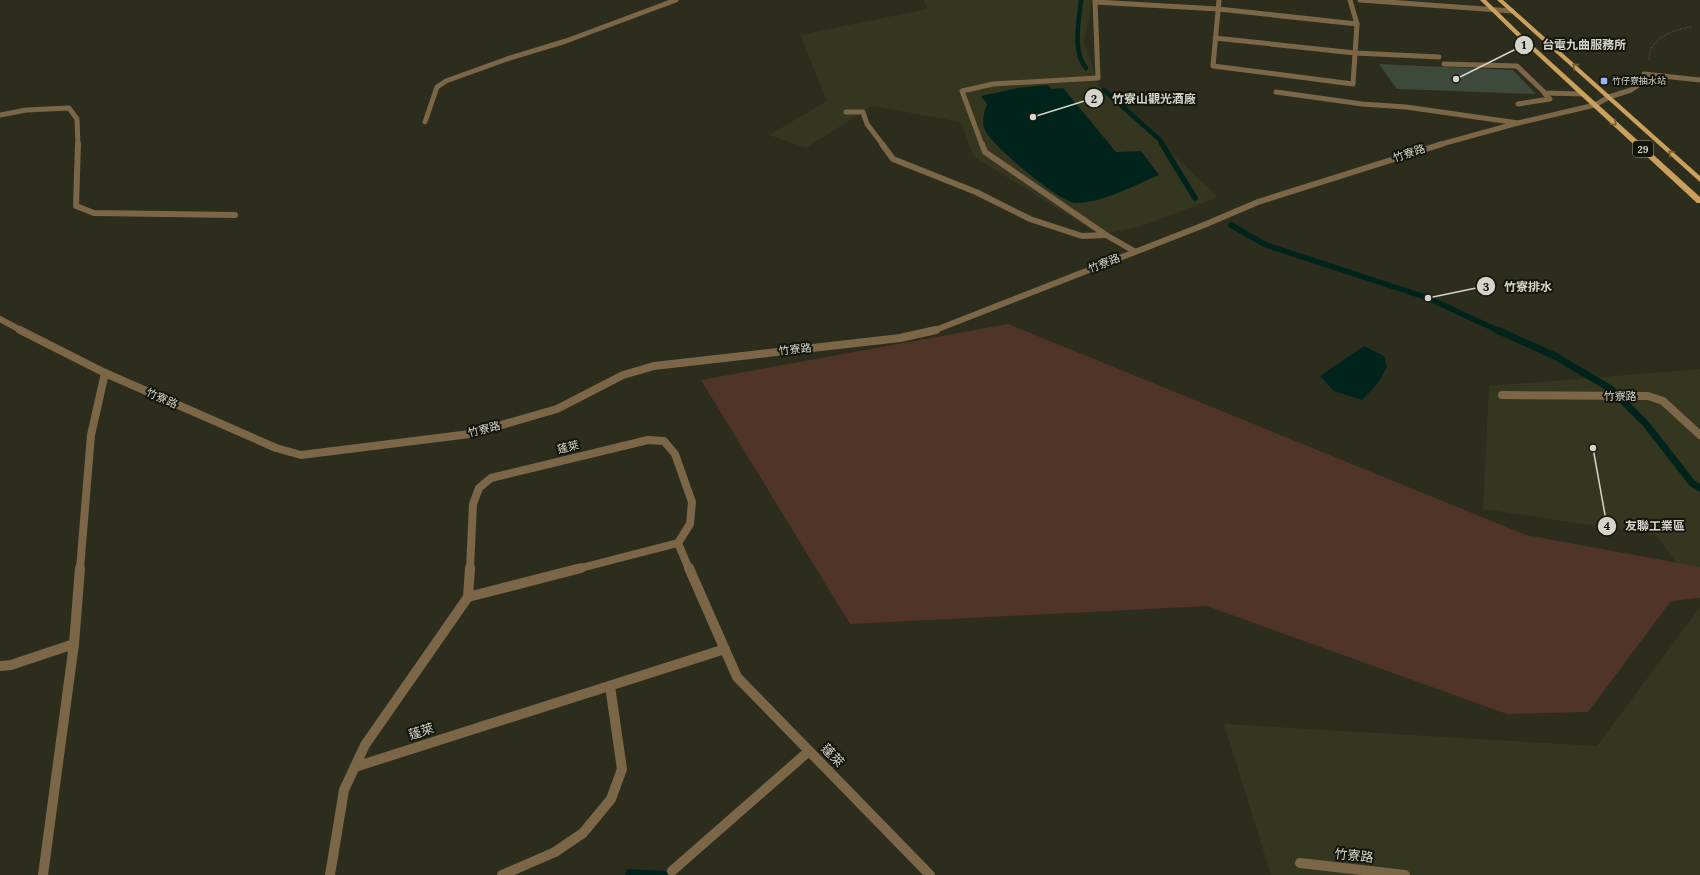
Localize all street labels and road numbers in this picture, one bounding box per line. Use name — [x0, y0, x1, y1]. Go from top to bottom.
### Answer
street label: 竹寮路 — [1391, 141, 1427, 165]
road number: 29 — [1633, 141, 1653, 157]
street label: 竹寮路 — [1086, 251, 1122, 275]
street label: 竹寮路 — [778, 340, 812, 358]
street label: 竹寮路 — [144, 385, 180, 411]
street label: 竹寮路 — [1604, 389, 1637, 403]
street label: 竹寮路 — [466, 418, 502, 440]
street label: 蓬萊 — [556, 437, 581, 456]
street label: 蓬萊 — [406, 719, 436, 744]
street label: 蓬萊 — [817, 740, 848, 771]
street label: 竹寮路 — [1334, 845, 1374, 866]

